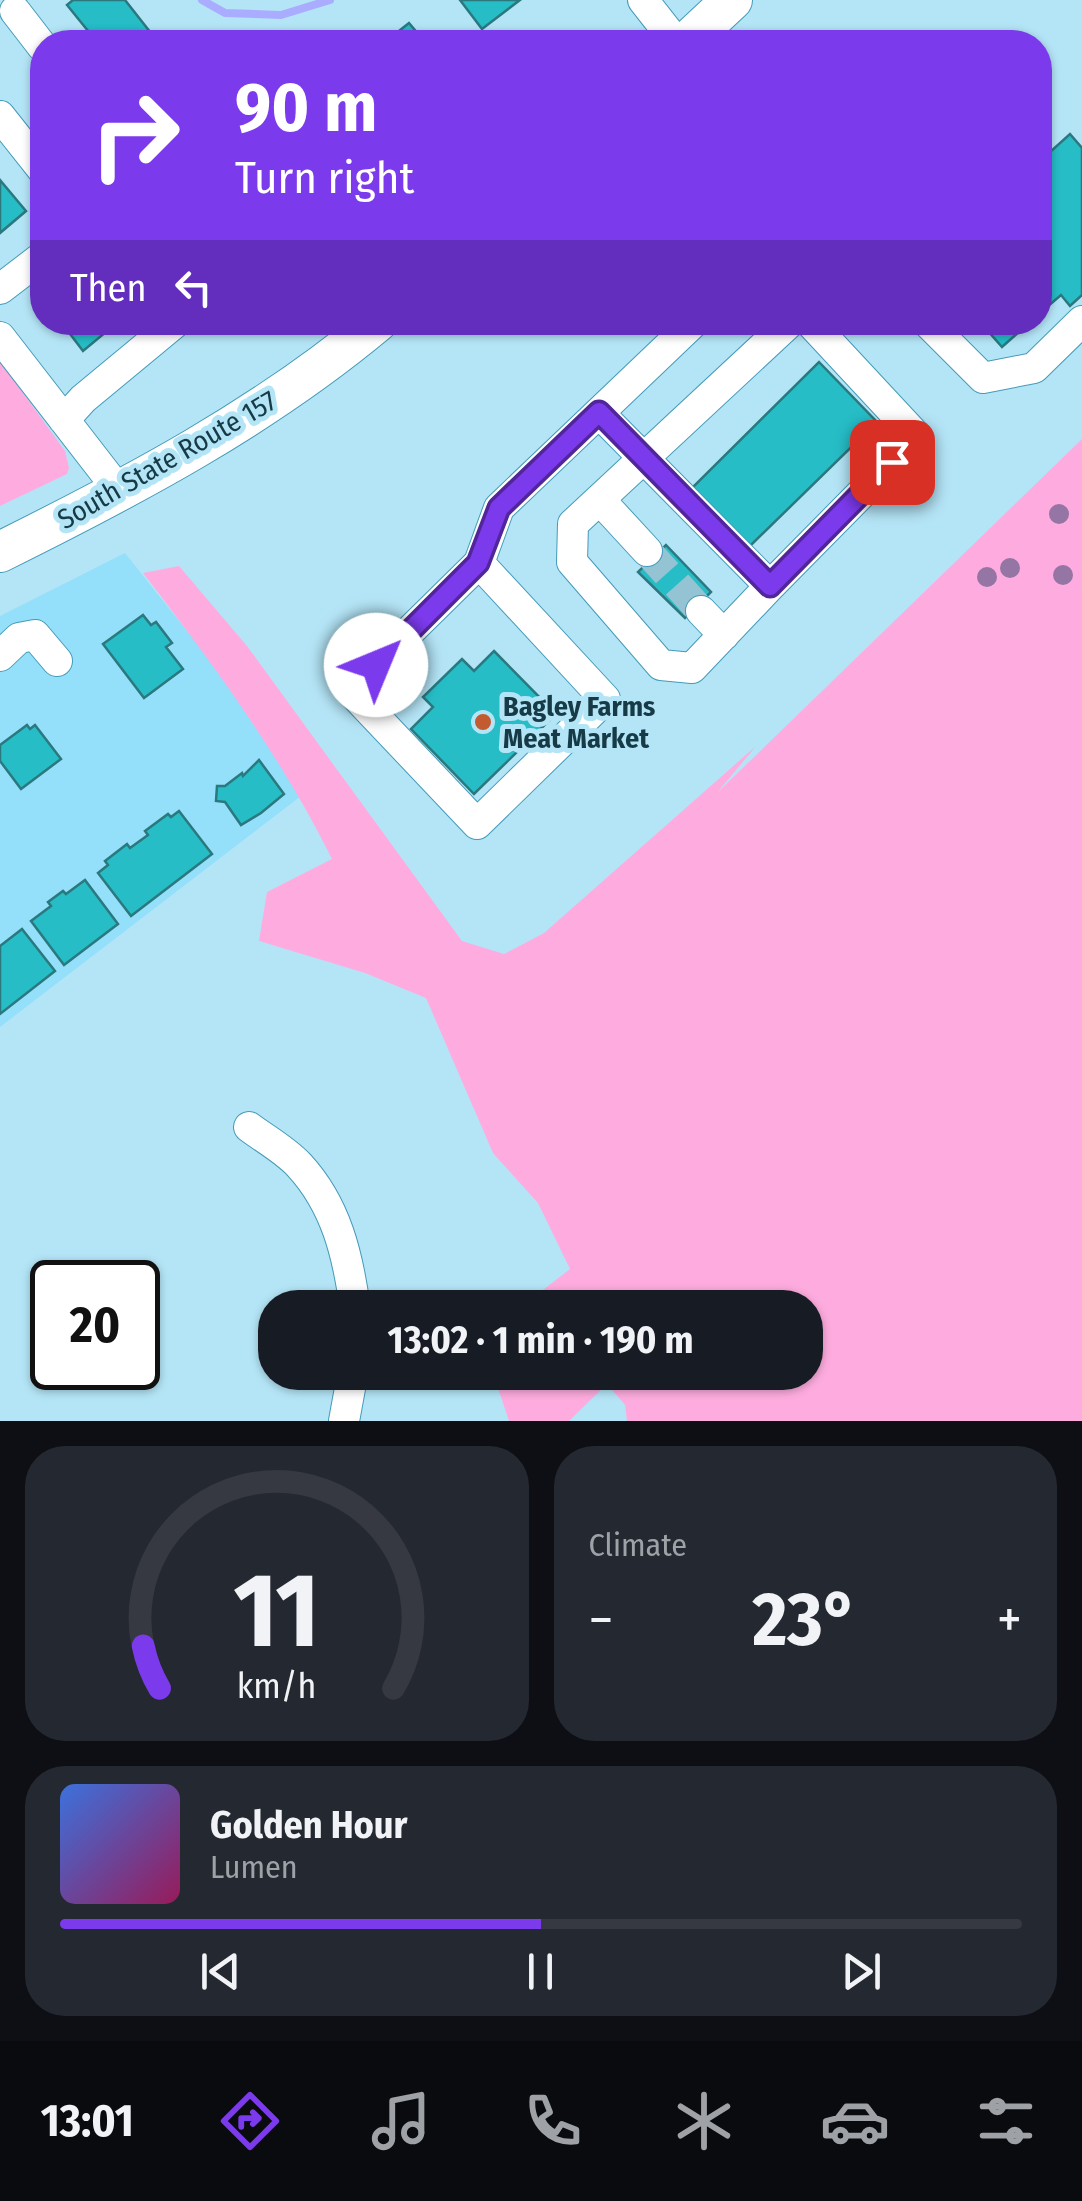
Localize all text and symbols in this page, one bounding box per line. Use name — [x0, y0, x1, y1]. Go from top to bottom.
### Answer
text: 90 m — [235, 66, 377, 150]
icon: right — [70, 70, 200, 200]
text: Turn right — [235, 151, 414, 205]
icon: left — [166, 260, 221, 315]
text: Then — [70, 265, 146, 311]
street label: South State Route 157 — [52, 384, 282, 536]
pin — [850, 420, 935, 505]
icon: arrive — [865, 435, 920, 490]
position arrow — [324, 613, 428, 717]
place label: Bagley Farms Meat Market — [503, 690, 655, 755]
marker: Bagley Farms Meat Market — [472, 711, 494, 733]
speed limit sign: 20 — [30, 1260, 160, 1390]
text: 13:02 · 1 min · 190 m — [388, 1317, 693, 1363]
text: Climate — [589, 1526, 687, 1564]
text: 11 — [234, 1549, 320, 1674]
text: 23° — [752, 1575, 858, 1665]
text: − — [589, 1587, 613, 1653]
text: + — [997, 1587, 1022, 1653]
text: km/h — [237, 1665, 317, 1707]
text: Golden Hour — [210, 1802, 408, 1848]
text: Lumen — [210, 1848, 298, 1886]
icon: previous — [193, 1944, 248, 1999]
icon: pause — [513, 1944, 568, 1999]
icon: next — [834, 1944, 889, 1999]
icon: directions — [215, 2086, 285, 2156]
icon: music — [366, 2086, 436, 2156]
icon: phone — [518, 2086, 588, 2156]
icon: climate — [669, 2086, 739, 2156]
icon: car — [820, 2086, 890, 2156]
icon: filters — [971, 2086, 1041, 2156]
text: 13:01 — [41, 2094, 134, 2148]

